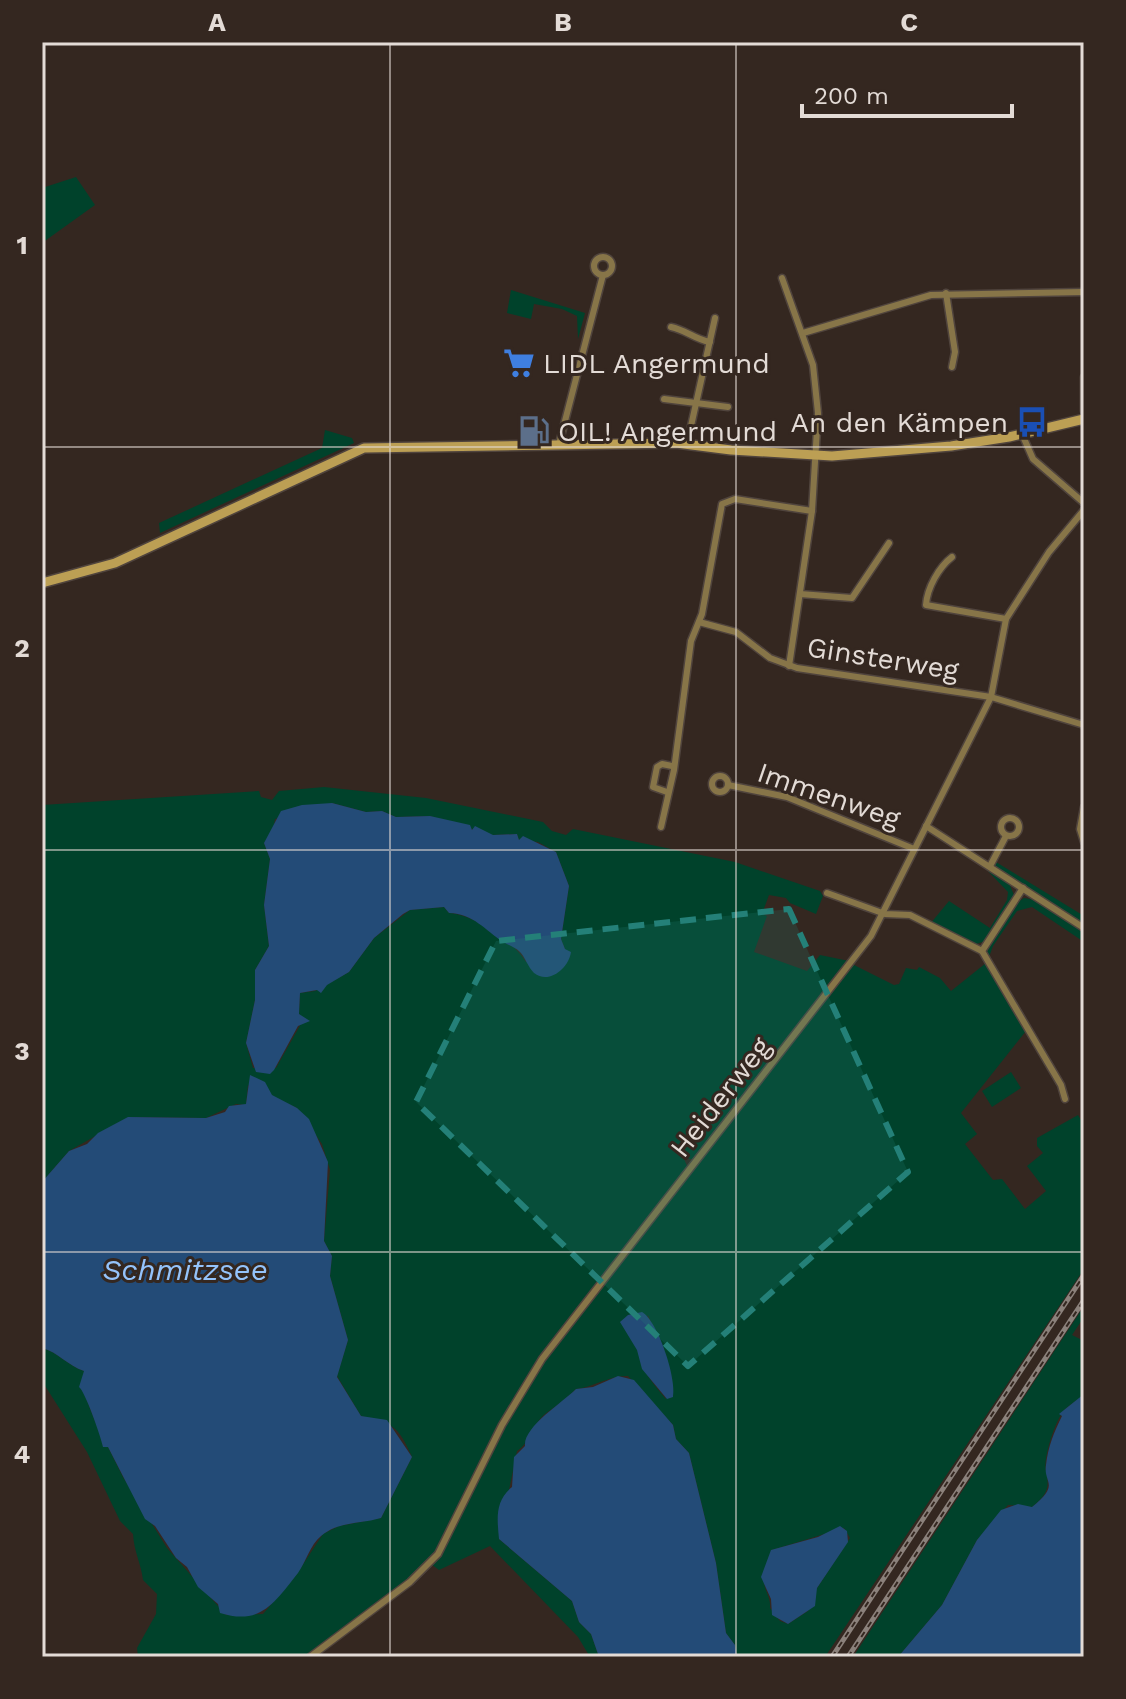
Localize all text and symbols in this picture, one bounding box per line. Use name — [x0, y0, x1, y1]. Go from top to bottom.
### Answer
text: A — [208, 7, 226, 37]
text: B — [554, 7, 572, 37]
text: C — [900, 7, 918, 37]
scale bar — [802, 68, 1012, 118]
text: 200 m — [814, 82, 889, 110]
text: 1 — [16, 230, 28, 260]
supermarket icon: LIDL Angermund — [502, 346, 536, 380]
place label: LIDL Angermund — [543, 347, 770, 380]
bus stop icon: An den Kämpen — [1015, 405, 1049, 439]
place label: An den Kämpen — [790, 406, 1008, 439]
fuel station icon: OIL! Angermund — [517, 414, 551, 448]
place label: OIL! Angermund — [558, 415, 777, 448]
street label: Ginsterweg — [805, 630, 961, 687]
text: 2 — [14, 633, 30, 663]
street label: Immenweg — [753, 756, 905, 835]
street label: Heiderweg — [663, 1031, 778, 1164]
text: 3 — [14, 1036, 30, 1066]
water label: Schmitzsee — [102, 1252, 268, 1287]
text: 4 — [14, 1439, 31, 1469]

